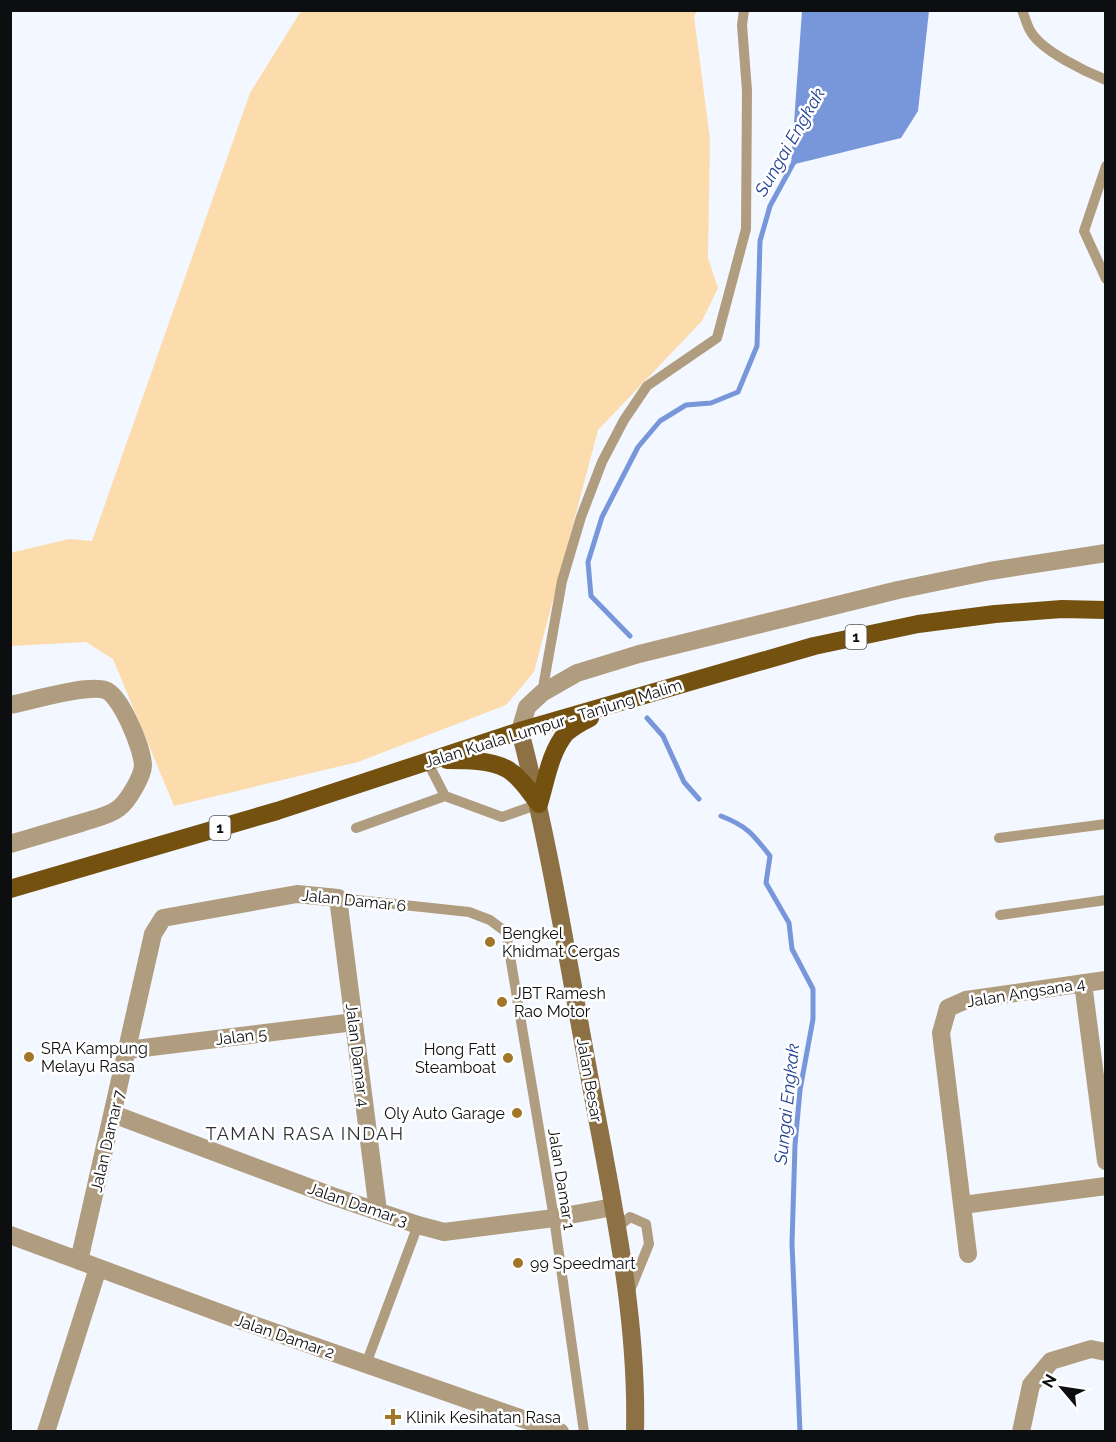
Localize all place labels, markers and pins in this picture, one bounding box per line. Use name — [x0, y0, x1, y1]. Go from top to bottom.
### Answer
place label: Bengkel Khidmat Cergas — [502, 924, 620, 961]
marker: Bengkel Khidmat Cergas — [483, 935, 497, 949]
place label: JBT Ramesh Rao Motor — [514, 984, 606, 1021]
marker: JBT Ramesh Rao Motor — [495, 995, 509, 1009]
place label: SRA Kampung Melayu Rasa — [41, 1039, 148, 1076]
place label: Hong Fatt Steamboat — [415, 1040, 497, 1077]
marker: SRA Kampung Melayu Rasa — [22, 1050, 36, 1064]
marker: Hong Fatt Steamboat — [501, 1051, 515, 1065]
place label: Oly Auto Garage — [384, 1104, 505, 1123]
marker: Oly Auto Garage — [510, 1106, 524, 1120]
place label: 99 Speedmart — [530, 1254, 636, 1273]
marker: 99 Speedmart — [511, 1256, 525, 1270]
marker: Klinik Kesihatan Rasa — [384, 1408, 402, 1426]
place label: Klinik Kesihatan Rasa — [406, 1408, 561, 1427]

